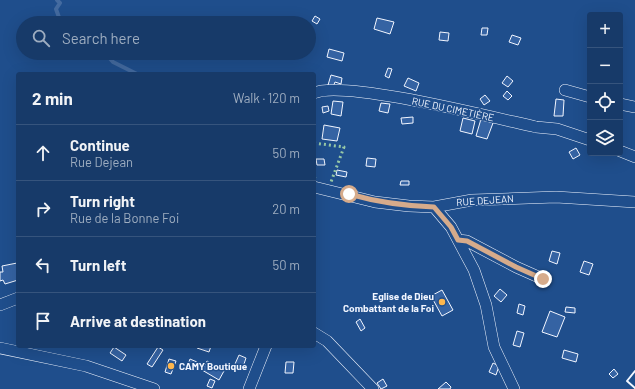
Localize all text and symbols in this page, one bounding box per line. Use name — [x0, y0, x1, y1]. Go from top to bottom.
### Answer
map controls — [587, 12, 623, 156]
button: + — [587, 12, 623, 48]
search box — [16, 16, 316, 60]
icon: search — [30, 27, 52, 49]
text: Search here — [62, 29, 140, 47]
button: − — [587, 48, 623, 84]
button: locate — [587, 84, 623, 120]
text: 2 min — [32, 88, 73, 108]
text: Walk · 120 m — [233, 90, 300, 106]
street label: RUE DU CIMETIÈRE — [411, 94, 495, 124]
button: layers — [587, 120, 623, 156]
text: Continue — [70, 136, 130, 154]
icon: ahead — [32, 142, 54, 164]
text: 50 m — [273, 145, 300, 161]
text: Rue Dejean — [70, 154, 133, 170]
route start — [340, 185, 358, 203]
text: Turn right — [70, 192, 135, 210]
street label: RUE DEJEAN — [456, 192, 514, 208]
icon: right — [32, 198, 54, 220]
text: 20 m — [272, 201, 300, 217]
text: Rue de la Bonne Foi — [70, 210, 179, 226]
icon: left — [32, 254, 54, 276]
text: Turn left — [70, 256, 126, 274]
text: 50 m — [273, 257, 300, 273]
route end — [534, 270, 552, 288]
place label: Eglise de Dieu Combattant de la Foi — [343, 290, 434, 314]
marker: Eglise de Dieu Combattant de la Foi — [437, 297, 447, 307]
icon: arrive — [32, 310, 54, 332]
text: Arrive at destination — [70, 312, 206, 330]
place label: CAMY Boutique — [179, 360, 248, 372]
marker: CAMY Boutique — [166, 361, 176, 371]

